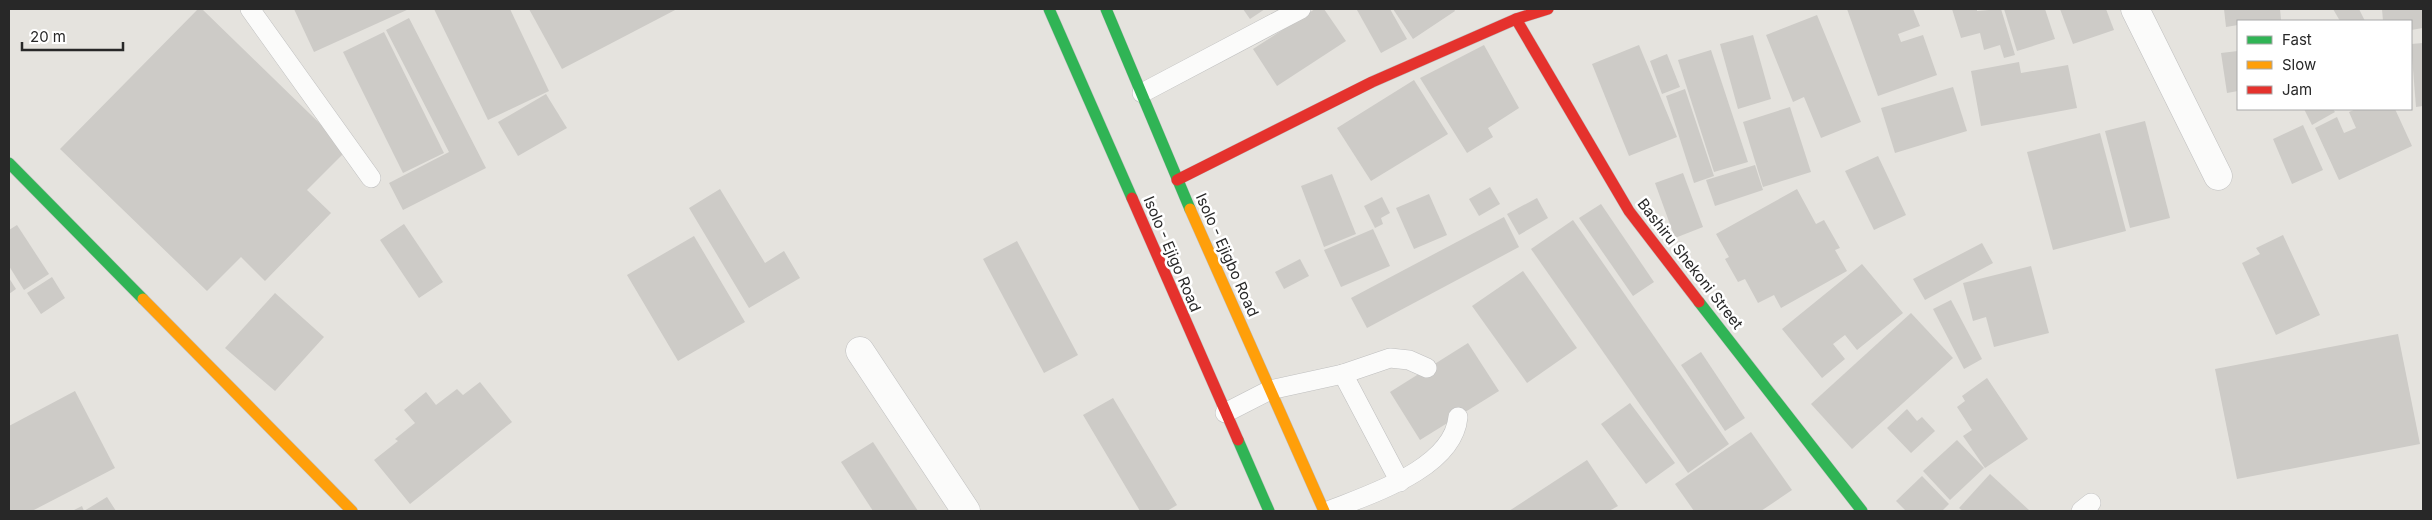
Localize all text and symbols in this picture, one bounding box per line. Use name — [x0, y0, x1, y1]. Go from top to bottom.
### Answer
scale bar — [22, 20, 124, 52]
legend — [2237, 20, 2412, 110]
text: 20 m — [30, 27, 66, 46]
text: Fast — [2282, 30, 2312, 49]
text: Slow — [2282, 55, 2316, 74]
text: Jam — [2282, 80, 2312, 99]
street label: Isolo - Ejigbo Road — [1192, 190, 1263, 319]
street label: Isolo - Ejigo Road — [1140, 193, 1205, 314]
street label: Bashiru Shekoni Street — [1633, 195, 1747, 333]

